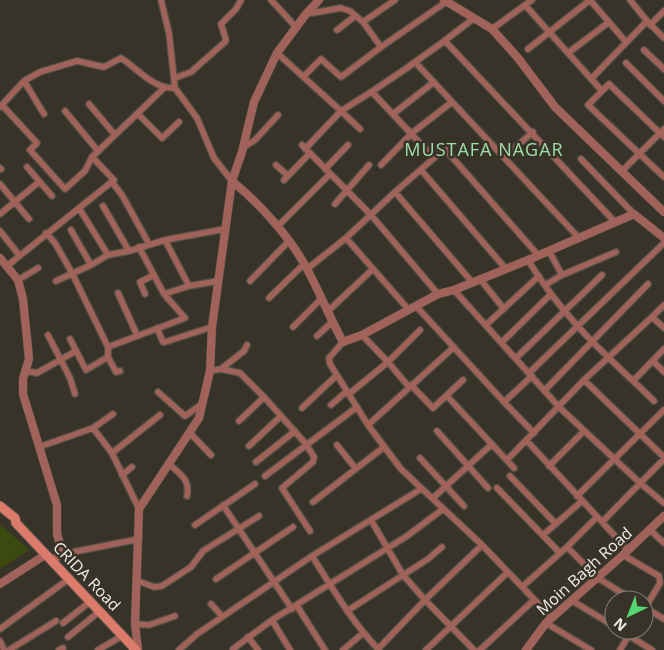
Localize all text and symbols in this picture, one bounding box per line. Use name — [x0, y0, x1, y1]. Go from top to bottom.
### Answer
district label: MUSTAFA NAGAR — [404, 137, 564, 161]
street label: Moin Bagh Road — [531, 522, 637, 620]
street label: CRIDA Road — [48, 537, 126, 615]
north arrow — [604, 590, 654, 640]
text: N — [609, 614, 630, 636]

